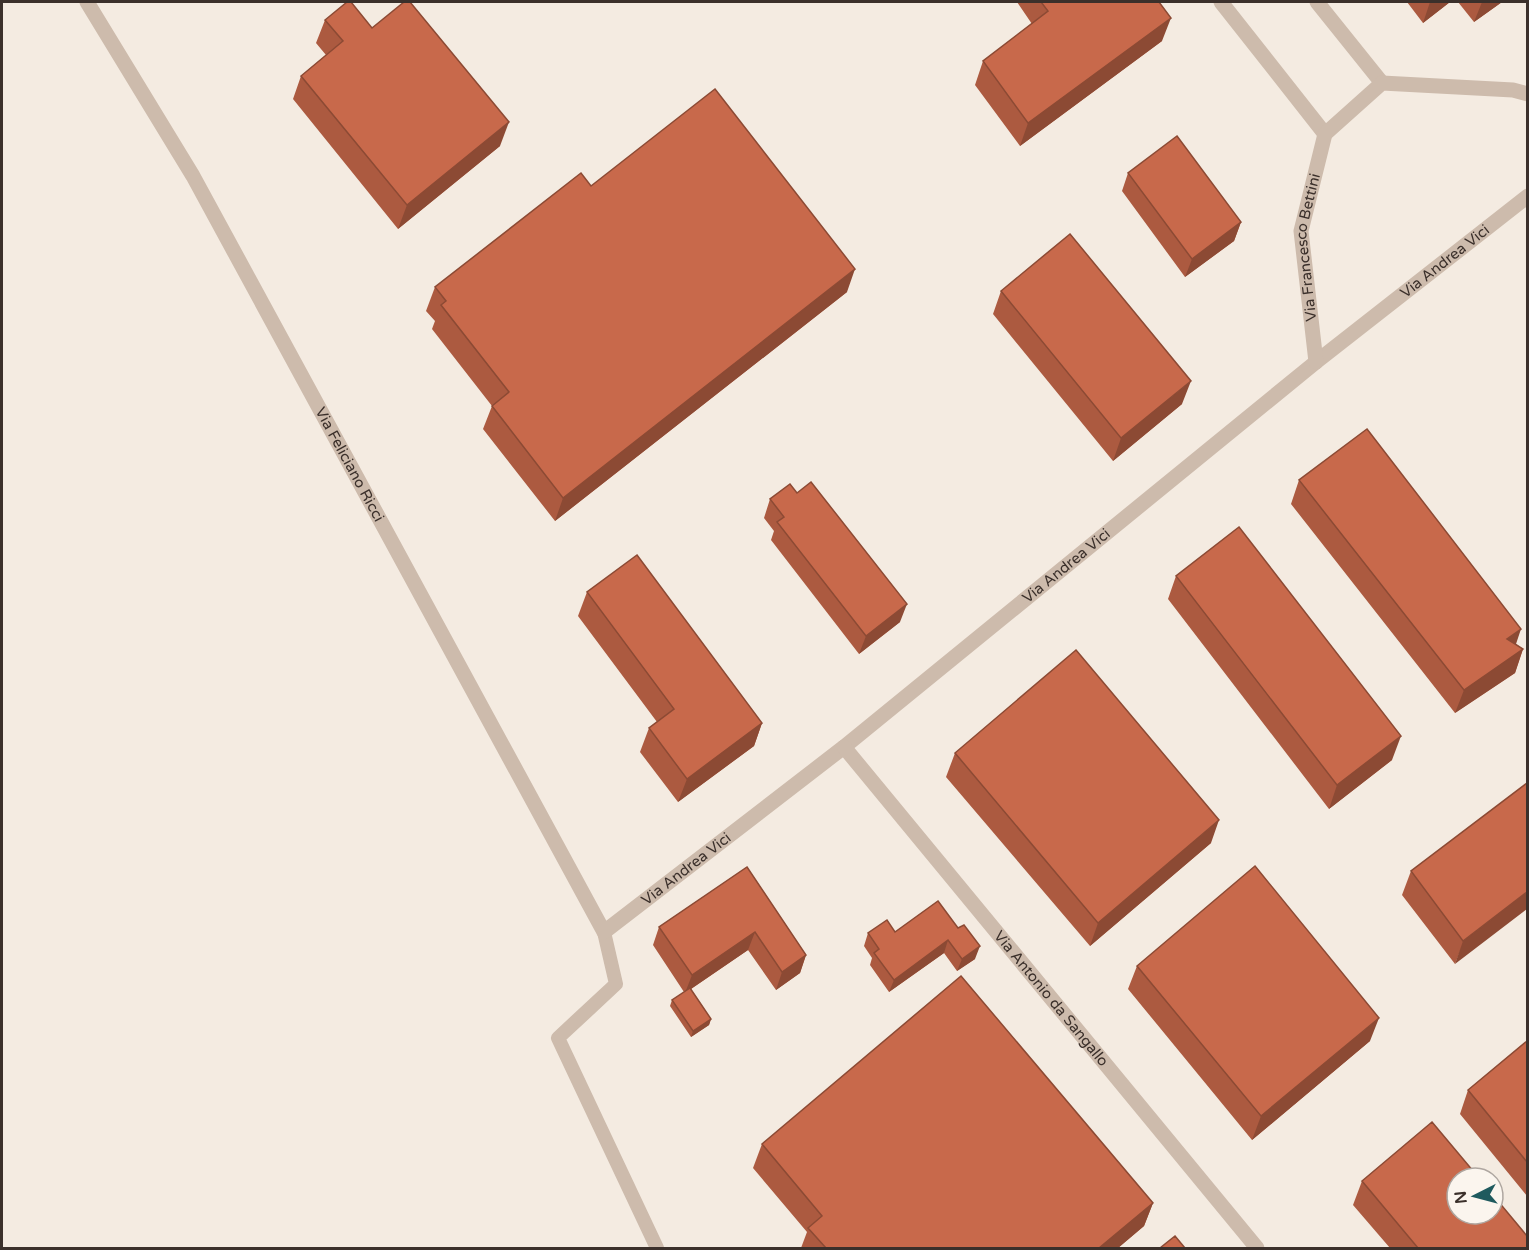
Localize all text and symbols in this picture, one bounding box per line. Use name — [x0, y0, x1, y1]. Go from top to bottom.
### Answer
street label: Via Francesco Bettini — [1292, 171, 1324, 322]
street label: Via Andrea Vici — [1397, 221, 1493, 302]
street label: Via Feliciano Ricci — [311, 404, 388, 525]
street label: Via Andrea Vici — [1019, 525, 1114, 607]
street label: Via Andrea Vici — [638, 828, 735, 909]
street label: Via Antonio da Sangallo — [990, 927, 1112, 1070]
north arrow — [1445, 1166, 1505, 1226]
text: N — [1450, 1190, 1472, 1205]

